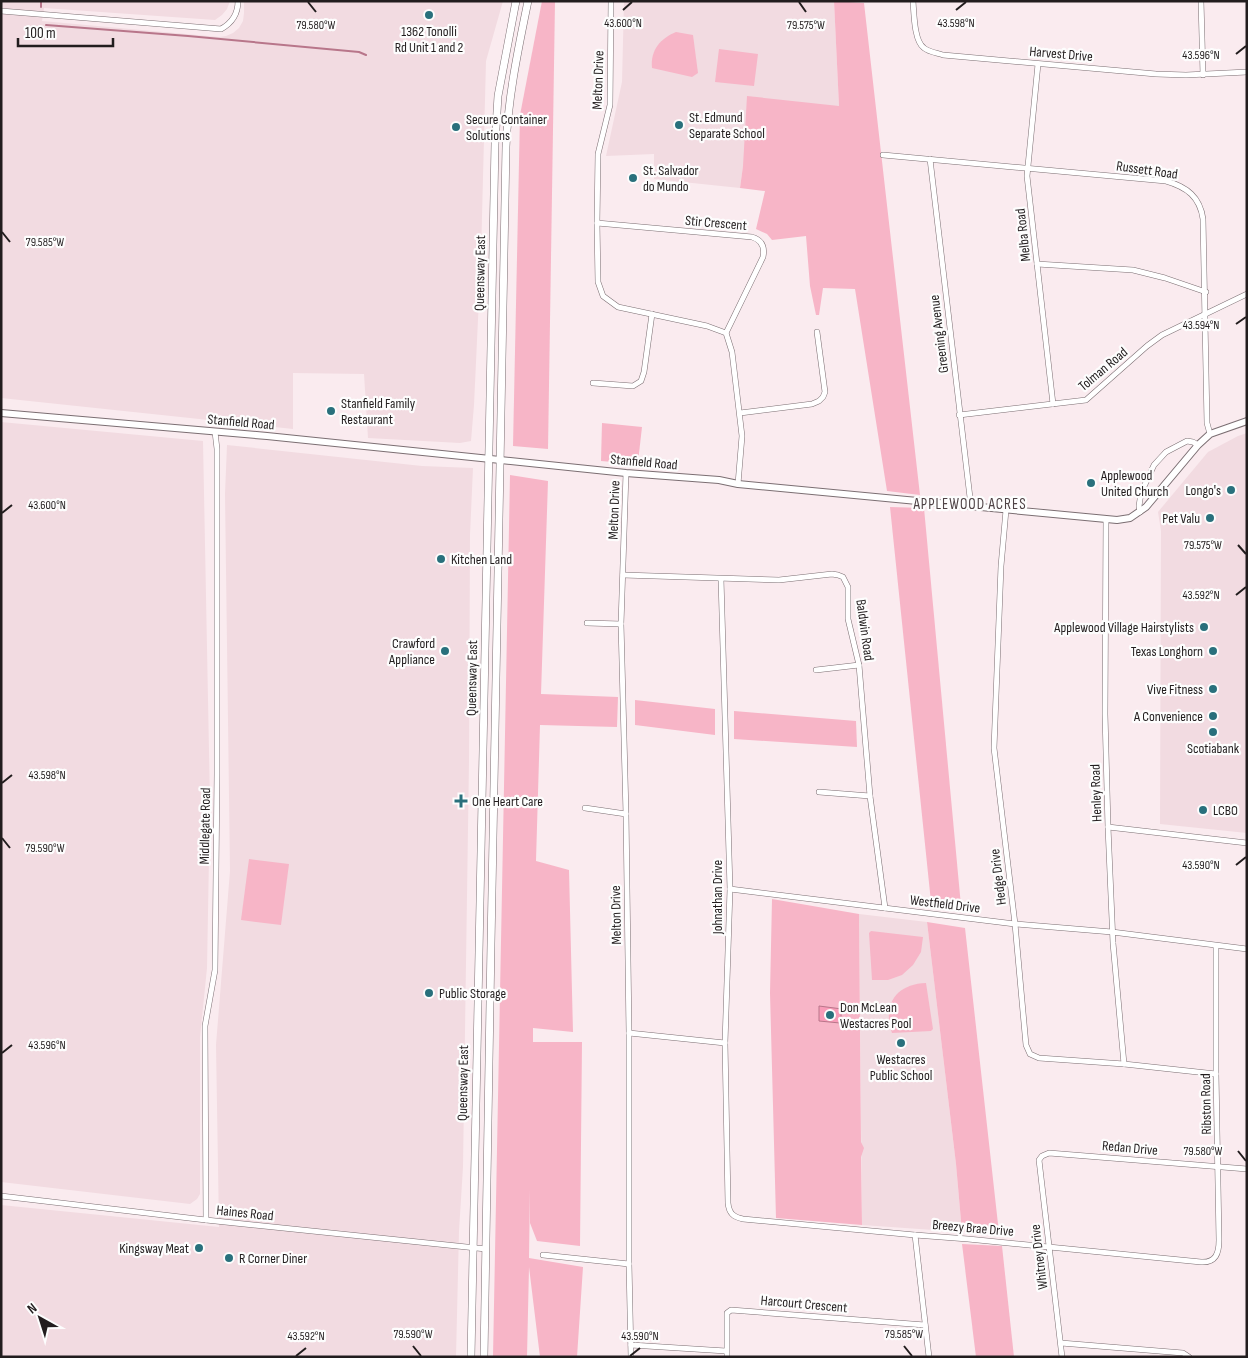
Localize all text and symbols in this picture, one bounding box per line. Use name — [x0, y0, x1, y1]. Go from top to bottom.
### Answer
marker: 1362 Tonolli Rd Unit 1 and 2 — [423, 9, 435, 21]
scale bar — [18, 15, 112, 47]
text: 43.600°N — [604, 16, 642, 31]
text: 43.598°N — [937, 16, 975, 31]
text: 79.580°W — [297, 18, 336, 33]
text: 79.575°W — [787, 18, 825, 33]
place label: 1362 Tonolli Rd Unit 1 and 2 — [395, 23, 464, 56]
text: 100 m — [25, 24, 56, 43]
street label: Harvest Drive — [1029, 43, 1093, 65]
text: 43.596°N — [1182, 48, 1220, 63]
street label: Melton Drive — [588, 50, 608, 110]
place label: St. Edmund Separate School — [689, 109, 765, 142]
place label: Secure Container Solutions — [466, 111, 547, 144]
marker: St. Edmund Separate School — [673, 119, 685, 131]
marker: Secure Container Solutions — [450, 121, 462, 133]
street label: Russett Road — [1115, 157, 1179, 183]
place label: St. Salvador do Mundo — [643, 162, 699, 195]
marker: St. Salvador do Mundo — [627, 172, 639, 184]
street label: Melba Road — [1012, 207, 1034, 262]
street label: Stir Crescent — [684, 212, 748, 234]
text: 79.585°W — [26, 235, 64, 250]
street label: Queensway East — [471, 235, 489, 311]
street label: Greening Avenue — [926, 294, 952, 374]
text: 43.594°N — [1183, 318, 1219, 333]
street label: Tolman Road — [1075, 343, 1131, 395]
place label: Stanfield Family Restaurant — [341, 395, 416, 428]
marker: Stanfield Family Restaurant — [325, 405, 337, 417]
street label: Stanfield Road — [207, 411, 275, 433]
street label: Stanfield Road — [610, 451, 678, 473]
place label: Applewood United Church — [1100, 467, 1168, 500]
marker: Applewood United Church — [1085, 477, 1097, 489]
street label: Melton Drive — [604, 480, 624, 540]
place label: Longo's — [1186, 482, 1221, 499]
marker: Longo's — [1225, 484, 1237, 496]
district label: APPLEWOOD ACRES — [912, 495, 1027, 514]
text: 43.600°N — [28, 498, 66, 513]
place label: Pet Valu — [1162, 510, 1200, 527]
marker: Pet Valu — [1204, 512, 1216, 524]
text: 79.575°W — [1184, 538, 1222, 553]
place label: Kitchen Land — [451, 551, 512, 568]
marker: Kitchen Land — [435, 553, 447, 565]
text: 43.592°N — [1182, 588, 1220, 603]
street label: Baldwin Road — [852, 598, 878, 662]
place label: Applewood Village Hairstylists — [1053, 619, 1194, 636]
marker: Applewood Village Hairstylists — [1198, 621, 1210, 633]
place label: Crawford Appliance — [388, 635, 435, 668]
street label: Queensway East — [463, 640, 481, 716]
place label: Texas Longhorn — [1131, 643, 1203, 660]
marker: Crawford Appliance — [439, 645, 451, 657]
marker: Texas Longhorn — [1207, 645, 1219, 657]
place label: Vive Fitness — [1147, 681, 1203, 698]
marker: Vive Fitness — [1207, 683, 1219, 695]
place label: A Convenience — [1133, 708, 1203, 725]
marker: A Convenience — [1207, 710, 1219, 722]
marker: Scotiabank — [1207, 726, 1219, 738]
place label: Scotiabank — [1187, 740, 1240, 757]
street label: Henley Road — [1086, 764, 1106, 822]
text: 43.598°N — [28, 768, 66, 783]
street label: Middlegate Road — [196, 787, 214, 865]
place label: One Heart Care — [472, 793, 543, 810]
marker: One Heart Care — [454, 794, 468, 808]
place label: LCBO — [1213, 802, 1238, 819]
marker: LCBO — [1197, 804, 1209, 816]
text: 79.590°W — [26, 841, 65, 856]
street label: Hedge Drive — [986, 848, 1010, 906]
text: 43.590°N — [1182, 858, 1220, 873]
street label: Johnathan Drive — [709, 860, 726, 935]
street label: Melton Drive — [607, 885, 625, 945]
street label: Westfield Drive — [909, 891, 981, 917]
place label: Public Storage — [439, 985, 506, 1002]
marker: Public Storage — [423, 987, 435, 999]
place label: Don McLean Westacres Pool — [840, 999, 911, 1032]
marker: Don McLean Westacres Pool — [824, 1009, 836, 1021]
marker: Westacres Public School — [895, 1037, 907, 1049]
text: 43.596°N — [28, 1038, 66, 1053]
street label: Queensway East — [454, 1045, 472, 1121]
place label: Westacres Public School — [870, 1051, 932, 1084]
street label: Ribston Road — [1197, 1073, 1215, 1135]
street label: Redan Drive — [1101, 1137, 1159, 1159]
text: 79.580°W — [1184, 1144, 1223, 1159]
street label: Haines Road — [216, 1202, 275, 1224]
street label: Breezy Brae Drive — [932, 1216, 1014, 1240]
street label: Whitney Drive — [1027, 1223, 1051, 1291]
place label: Kingsway Meat — [119, 1240, 189, 1257]
marker: Kingsway Meat — [193, 1242, 205, 1254]
place label: R Corner Diner — [239, 1250, 307, 1267]
marker: R Corner Diner — [223, 1252, 235, 1264]
street label: Harcourt Crescent — [760, 1292, 848, 1316]
north arrow — [15, 1293, 65, 1343]
text: N — [24, 1299, 40, 1317]
text: 79.590°W — [394, 1327, 433, 1342]
text: 79.585°W — [885, 1327, 923, 1342]
text: 43.592°N — [287, 1329, 325, 1344]
text: 43.590°N — [621, 1329, 659, 1344]

